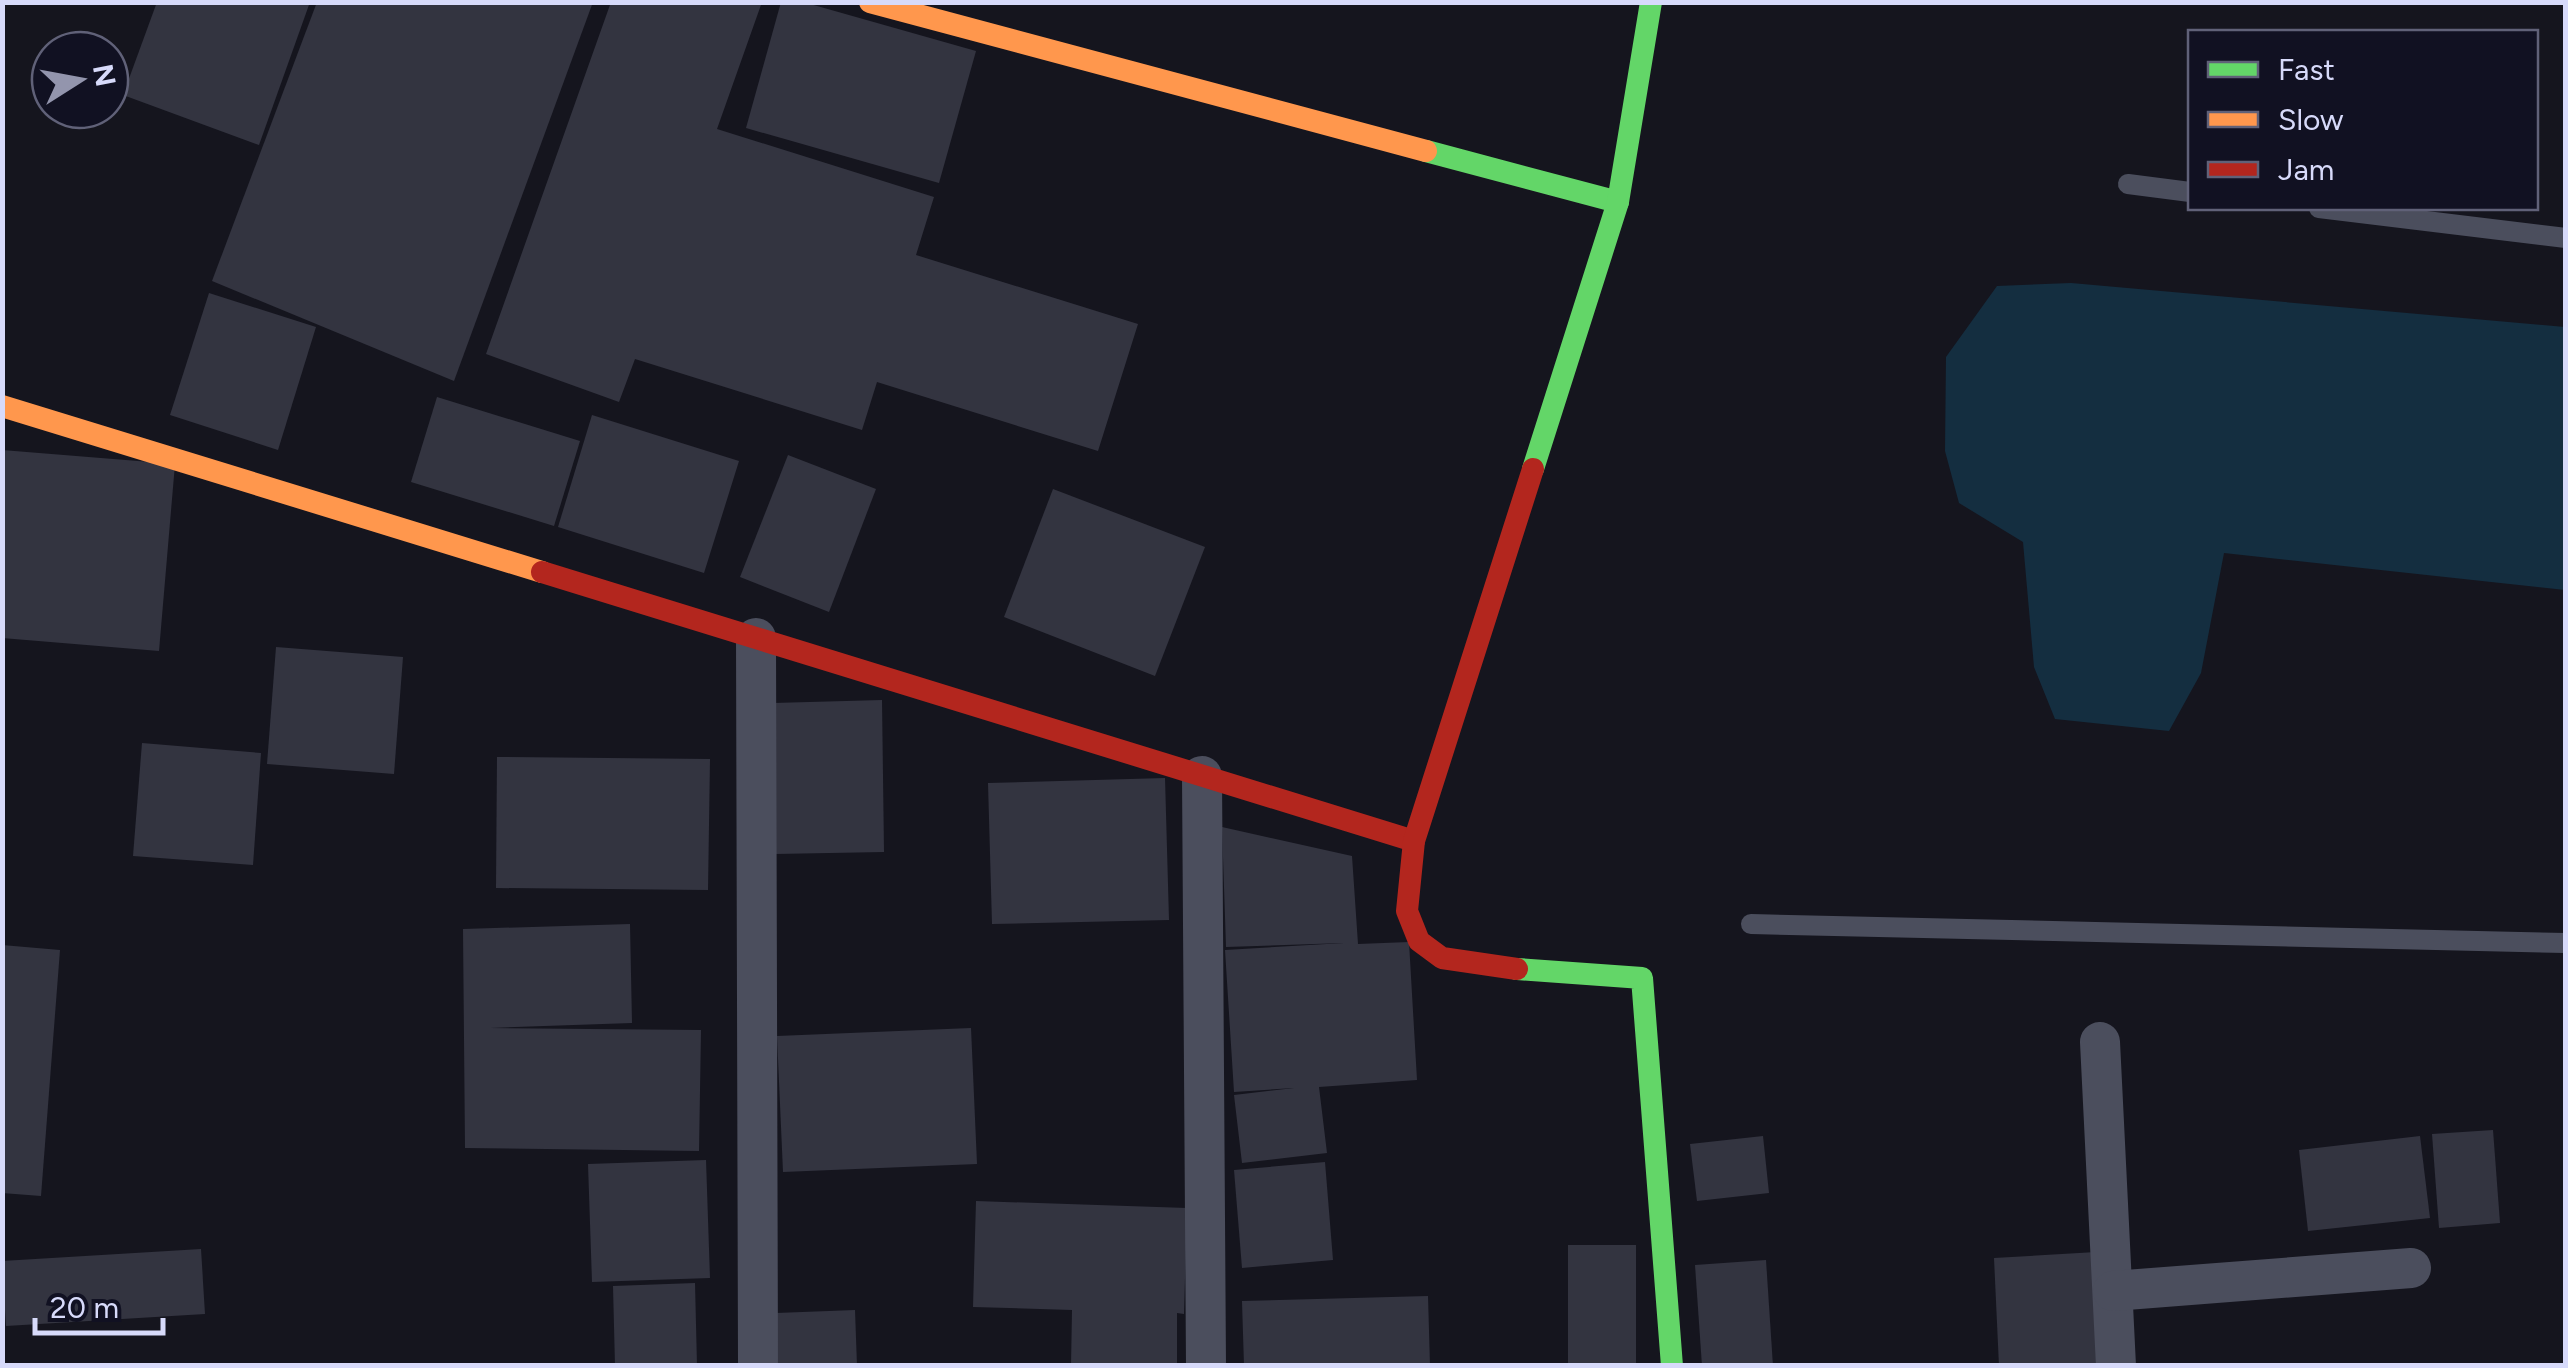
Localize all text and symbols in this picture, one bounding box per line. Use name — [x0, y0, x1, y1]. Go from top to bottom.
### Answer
north arrow — [30, 30, 130, 130]
legend — [2188, 30, 2538, 210]
text: Fast — [2278, 51, 2335, 88]
text: N — [86, 61, 123, 89]
text: Slow — [2278, 101, 2344, 138]
text: Jam — [2278, 151, 2334, 188]
scale bar — [35, 1273, 162, 1335]
text: 20 m — [50, 1289, 119, 1326]

